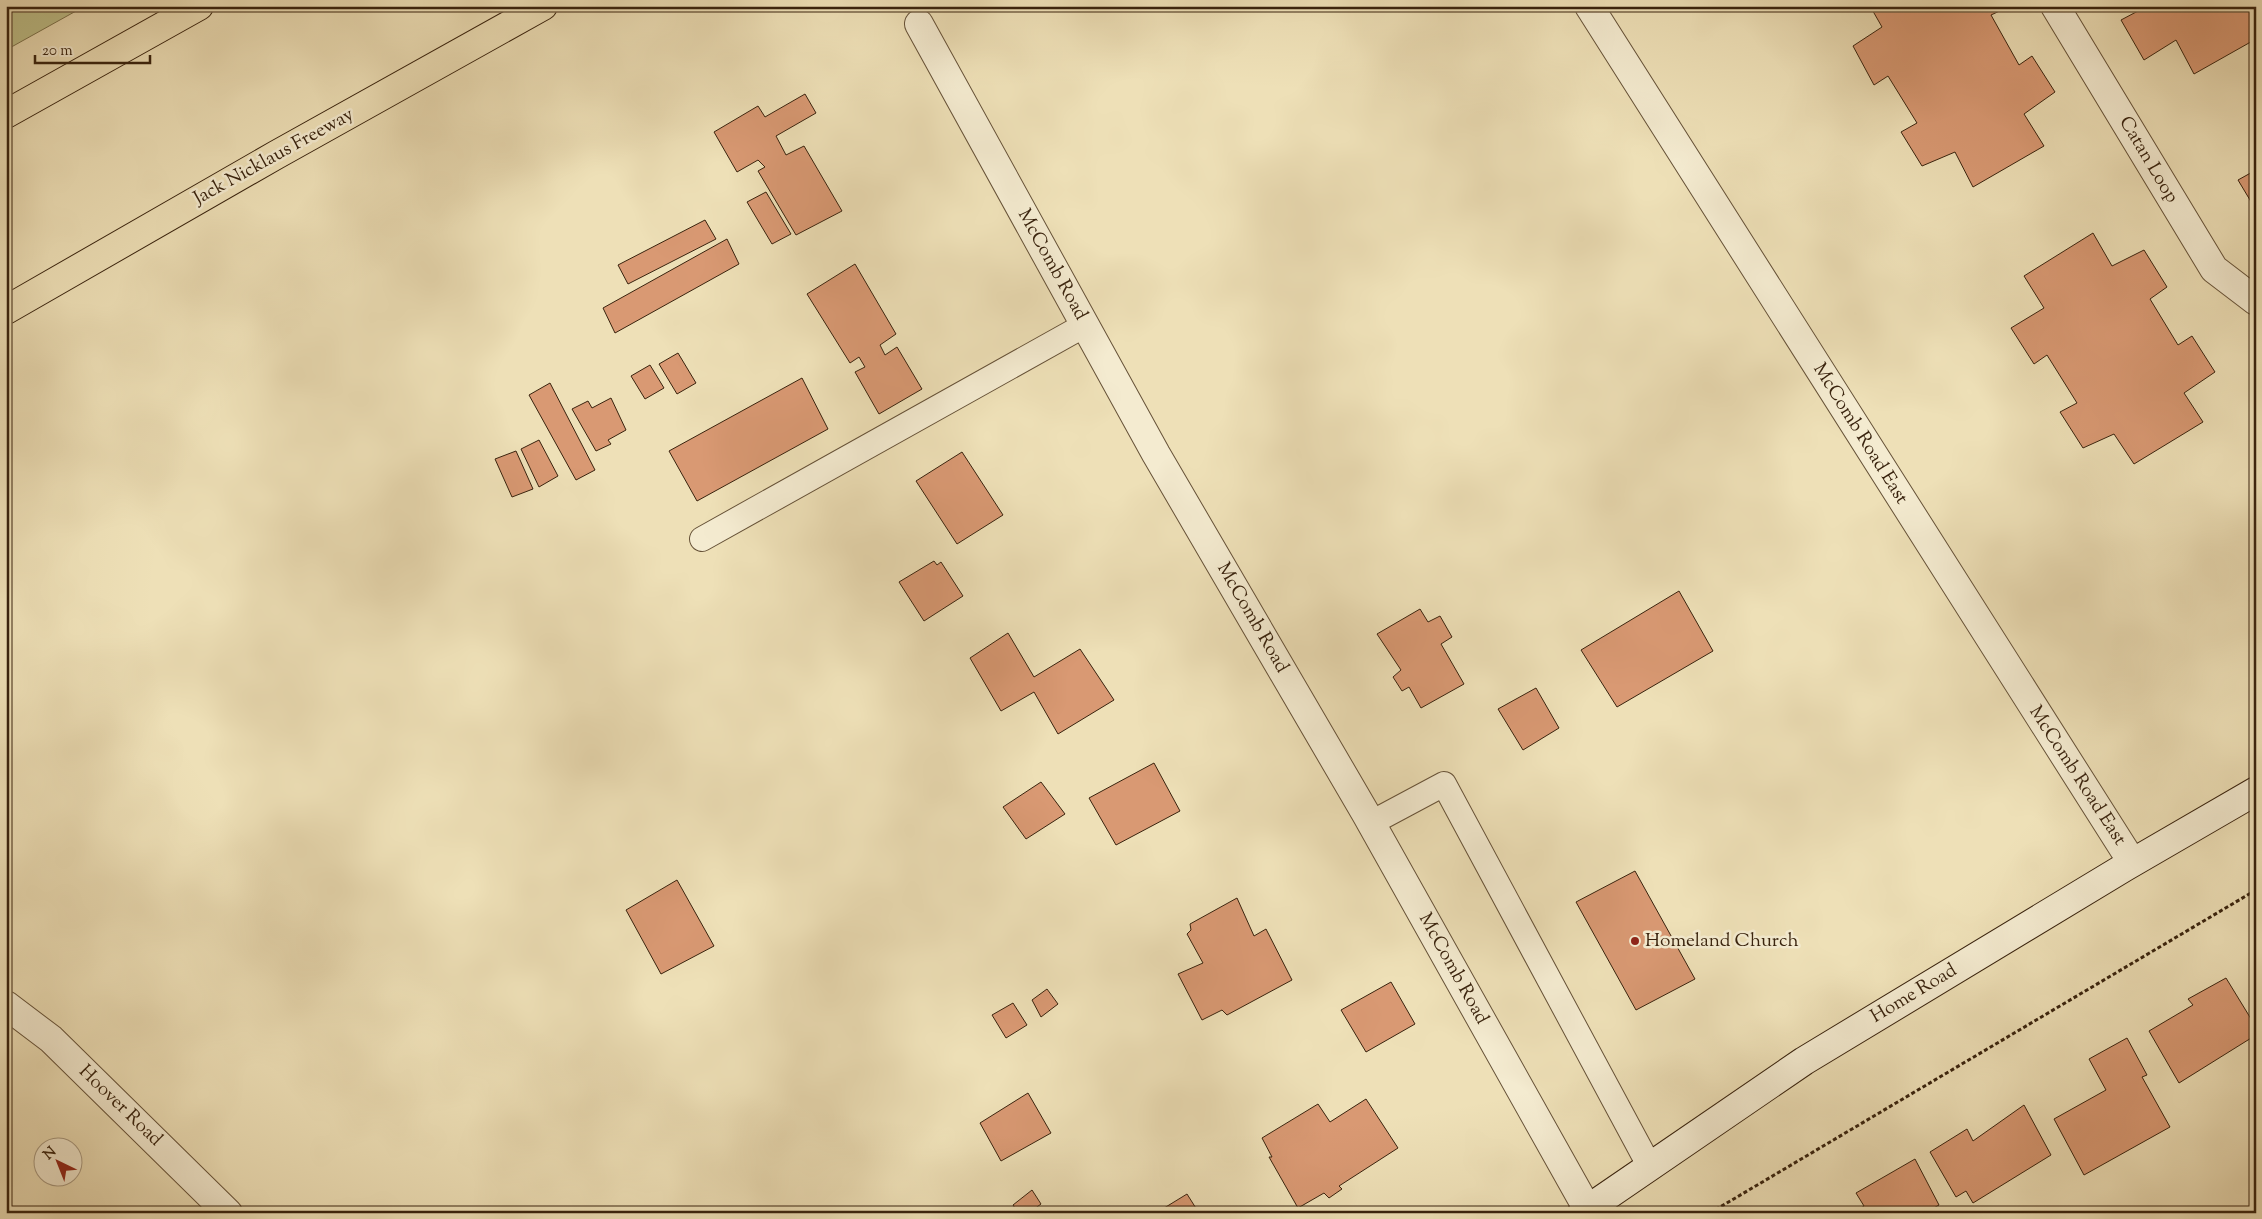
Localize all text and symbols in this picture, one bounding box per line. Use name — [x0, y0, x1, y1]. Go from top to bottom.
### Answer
scale bar — [35, 32, 150, 64]
text: 20 m — [42, 41, 73, 62]
street label: Jack Nicklaus Freeway — [188, 101, 359, 213]
street label: Catan Loop — [2112, 112, 2184, 208]
street label: McComb Road — [1010, 204, 1094, 326]
street label: McComb Road East — [1806, 358, 1915, 510]
street label: McComb Road — [1209, 558, 1295, 679]
street label: McComb Road East — [2022, 701, 2133, 852]
street label: McComb Road — [1411, 908, 1495, 1030]
place label: Homeland Church — [1645, 928, 1799, 955]
marker: Homeland Church — [1629, 935, 1641, 947]
street label: Home Road — [1866, 957, 1963, 1030]
street label: Hoover Road — [72, 1059, 168, 1153]
north arrow — [32, 1136, 82, 1186]
text: N — [40, 1143, 61, 1165]

